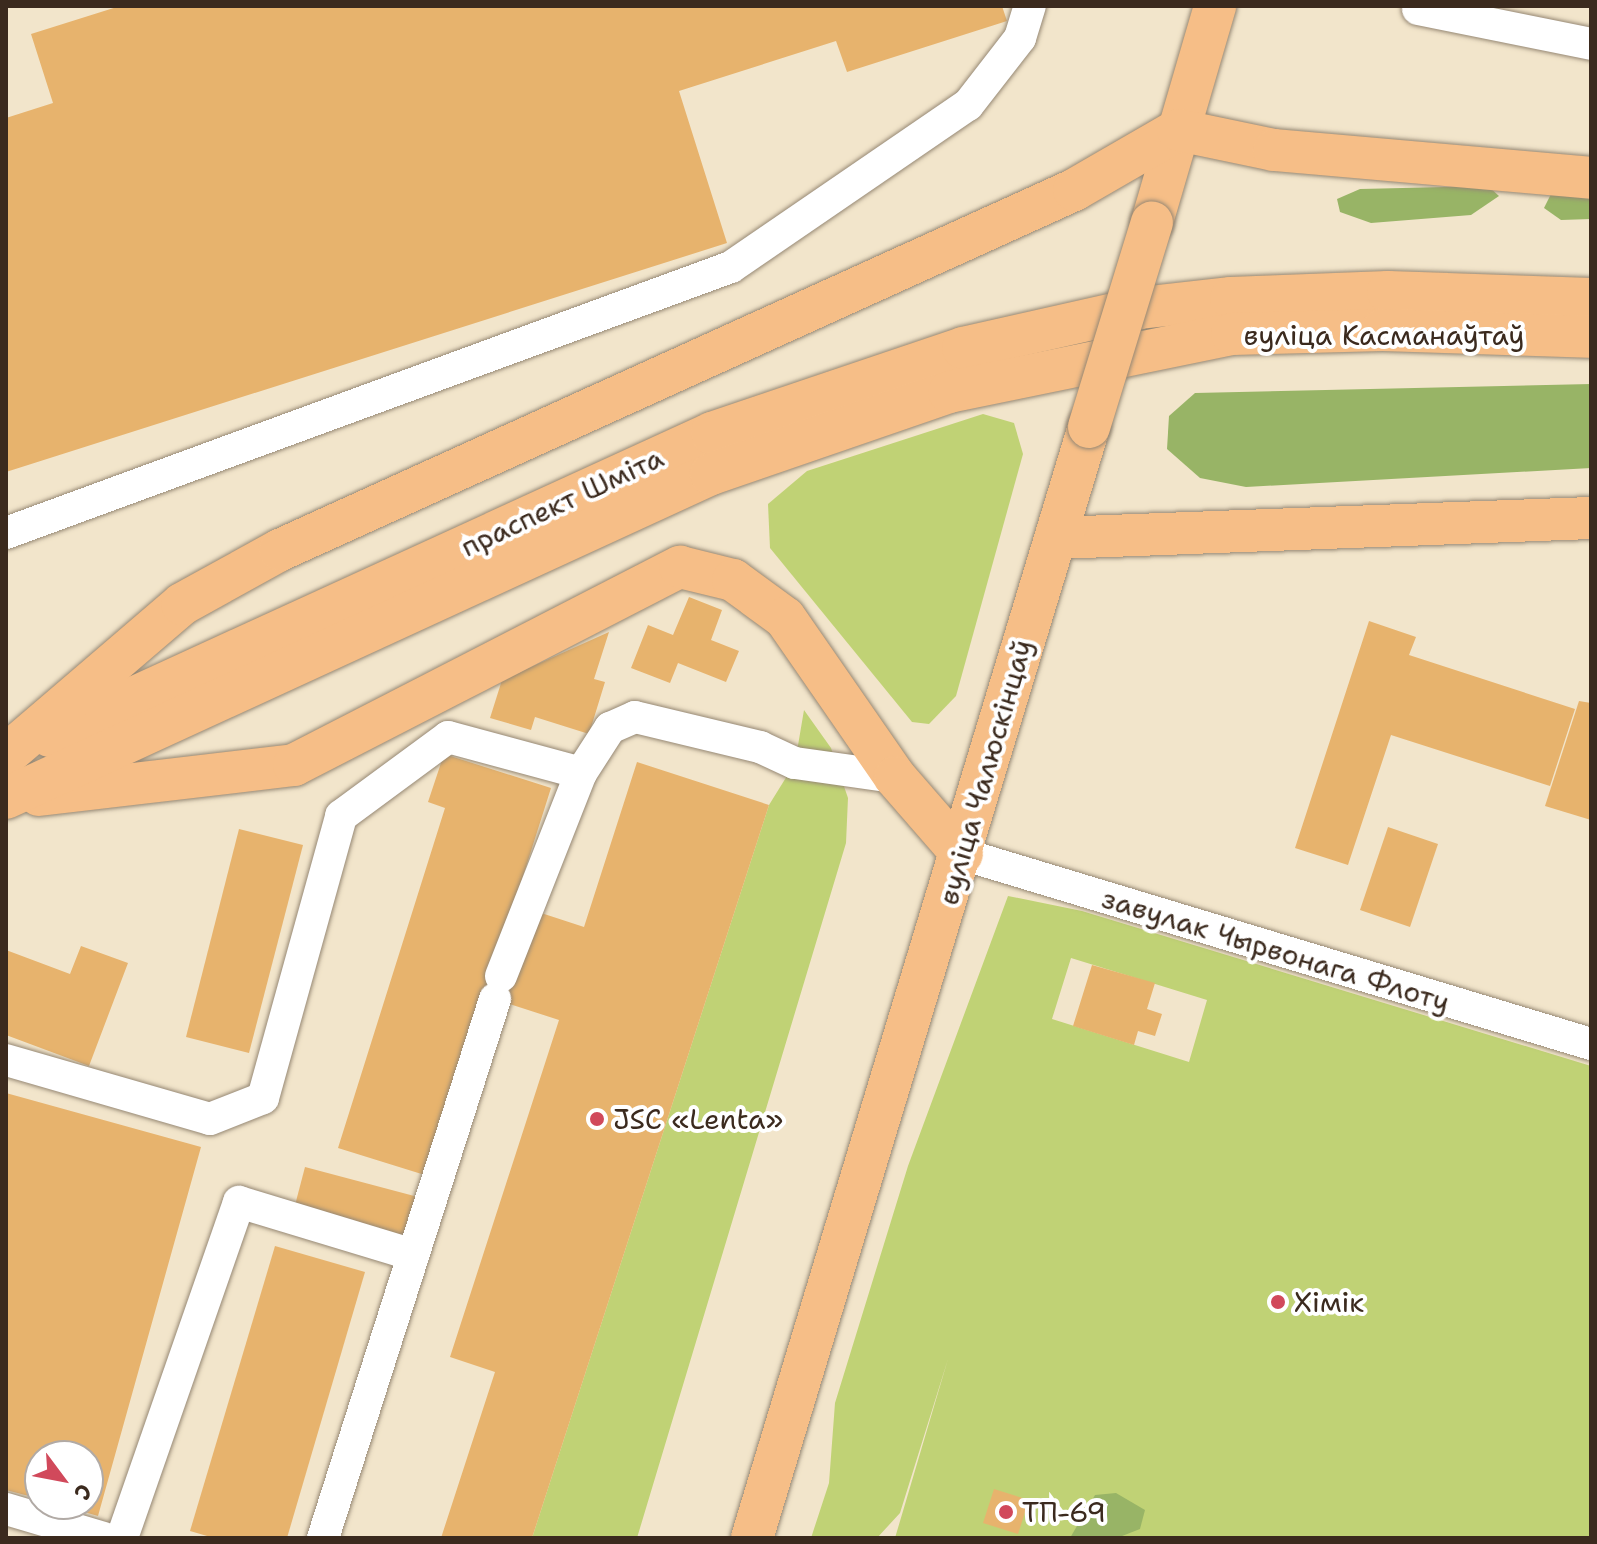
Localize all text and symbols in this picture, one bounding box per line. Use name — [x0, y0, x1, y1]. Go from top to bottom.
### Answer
street label: вуліца Касманаўтаў — [1243, 318, 1525, 352]
street label: праспект Шміта — [455, 440, 669, 564]
street label: вуліца Чалюскінцаў — [931, 635, 1039, 909]
street label: завулак Чырвонага Флоту — [1098, 881, 1454, 1019]
place label: JSC «Lenta» — [613, 1102, 783, 1136]
marker: JSC «Lenta» — [588, 1110, 606, 1128]
place label: Хімік — [1294, 1285, 1364, 1319]
marker: Хімік — [1269, 1293, 1287, 1311]
north arrow — [24, 1440, 104, 1520]
text: С — [67, 1479, 99, 1505]
place label: ТП-69 — [1022, 1495, 1106, 1529]
marker: ТП-69 — [997, 1503, 1015, 1521]

